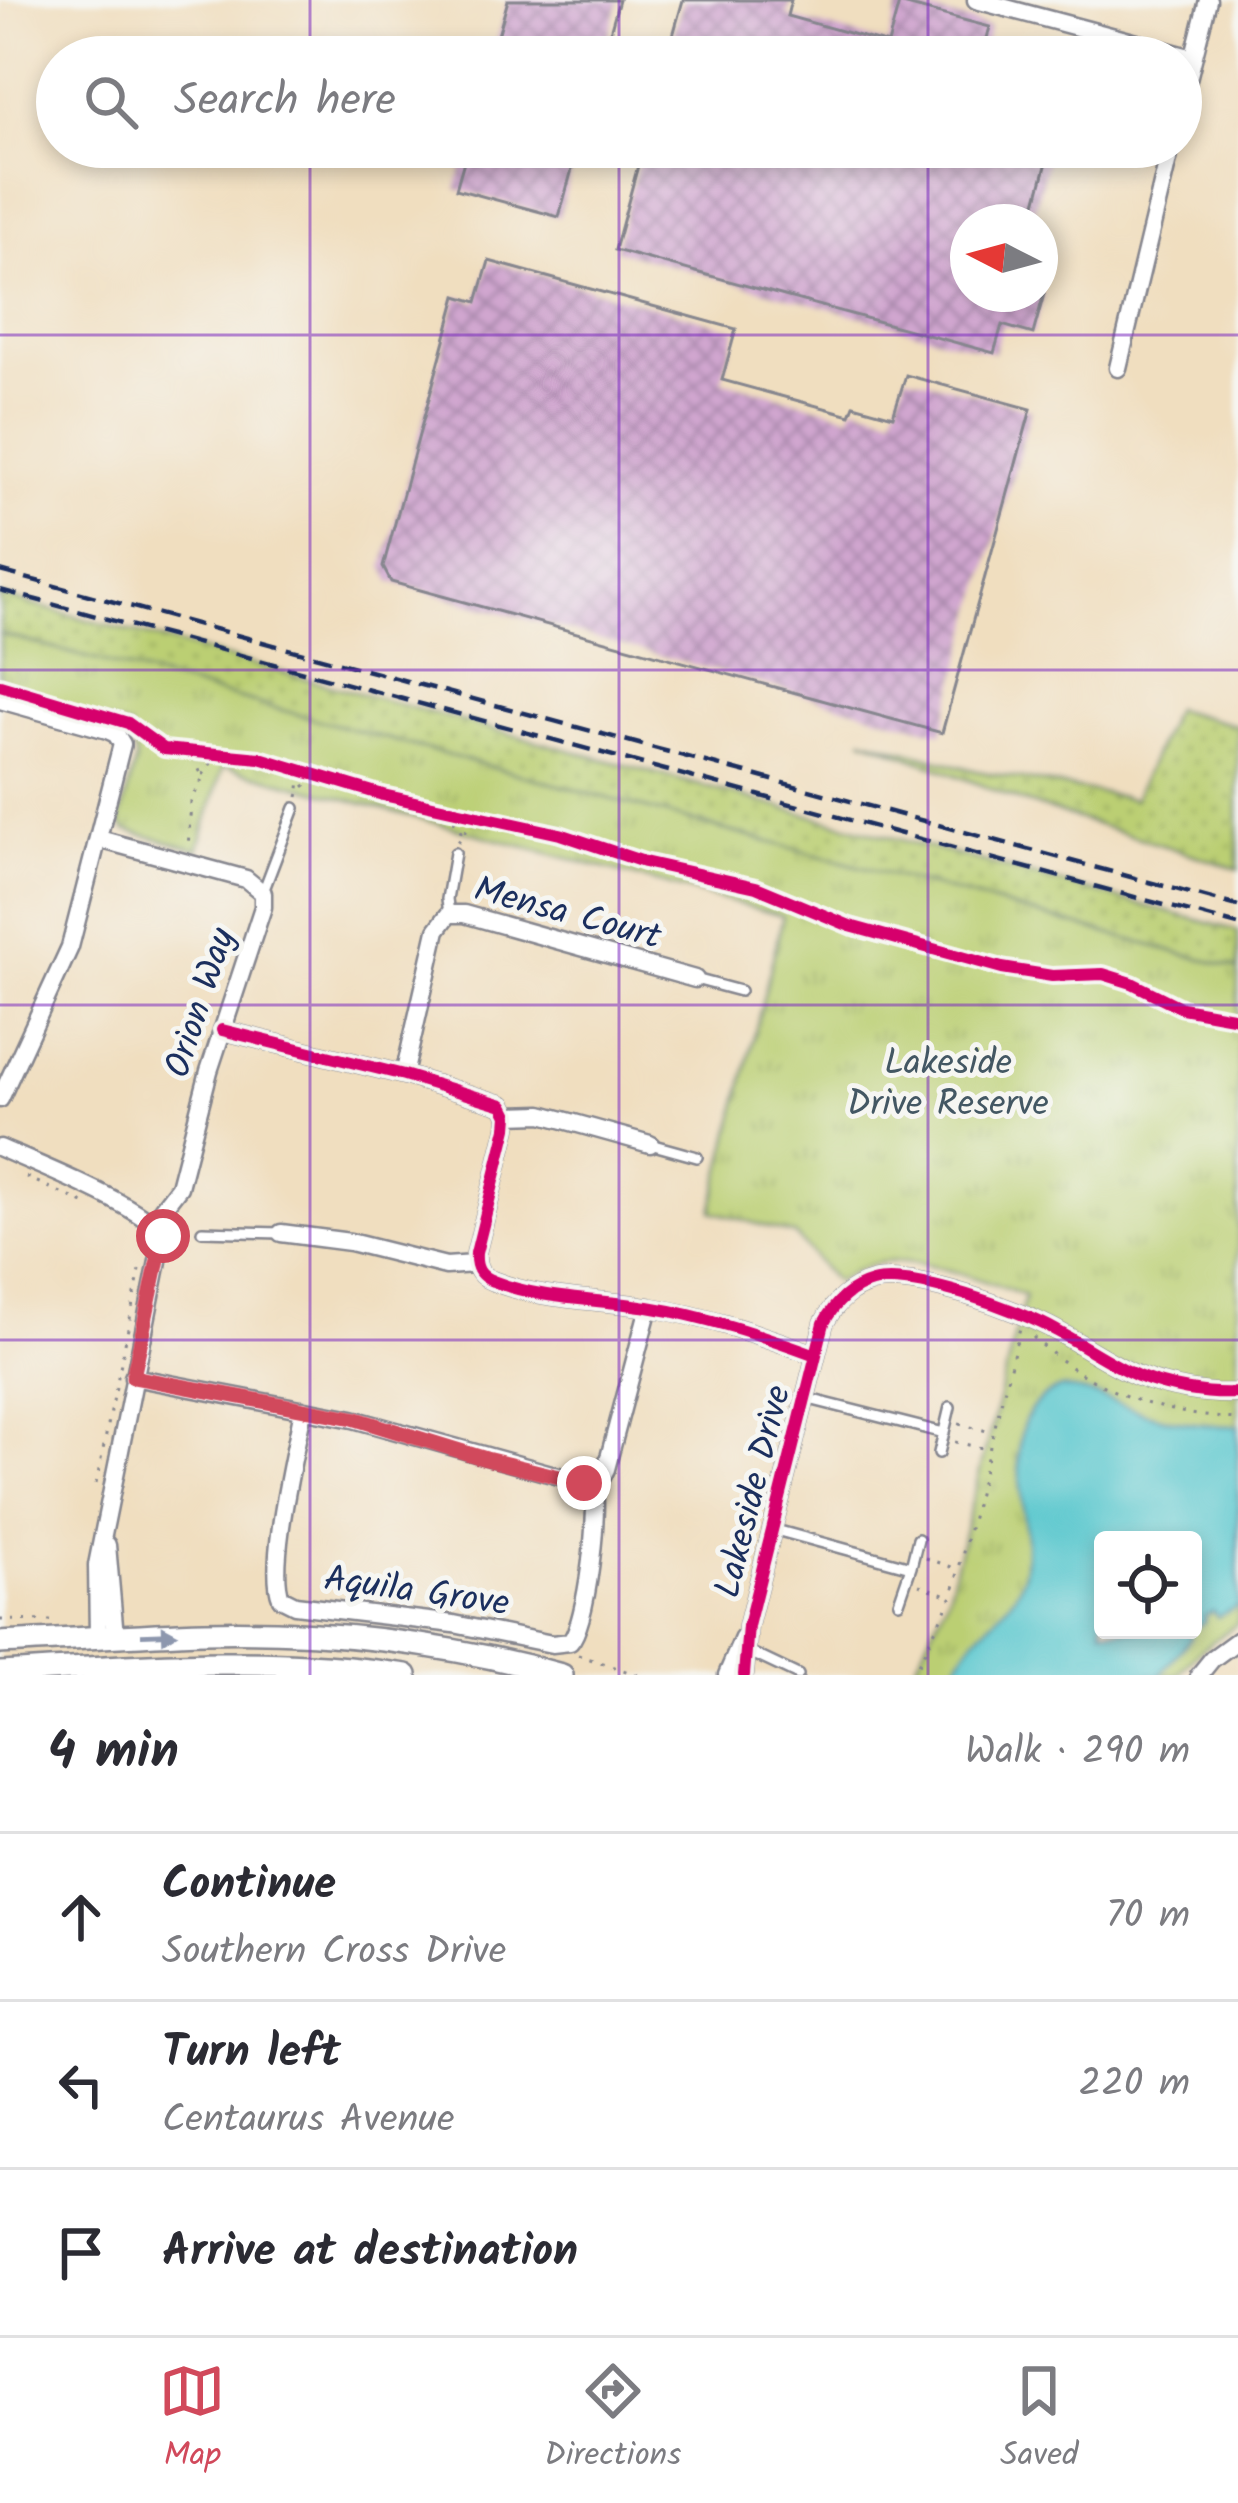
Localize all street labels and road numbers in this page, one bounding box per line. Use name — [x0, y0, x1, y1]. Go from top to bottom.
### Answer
street label: Mensa Court — [467, 862, 668, 967]
street label: Orion Way — [150, 920, 253, 1085]
street label: Lakeside Drive — [700, 1380, 808, 1604]
street label: Aquila Grove — [320, 1551, 513, 1634]

